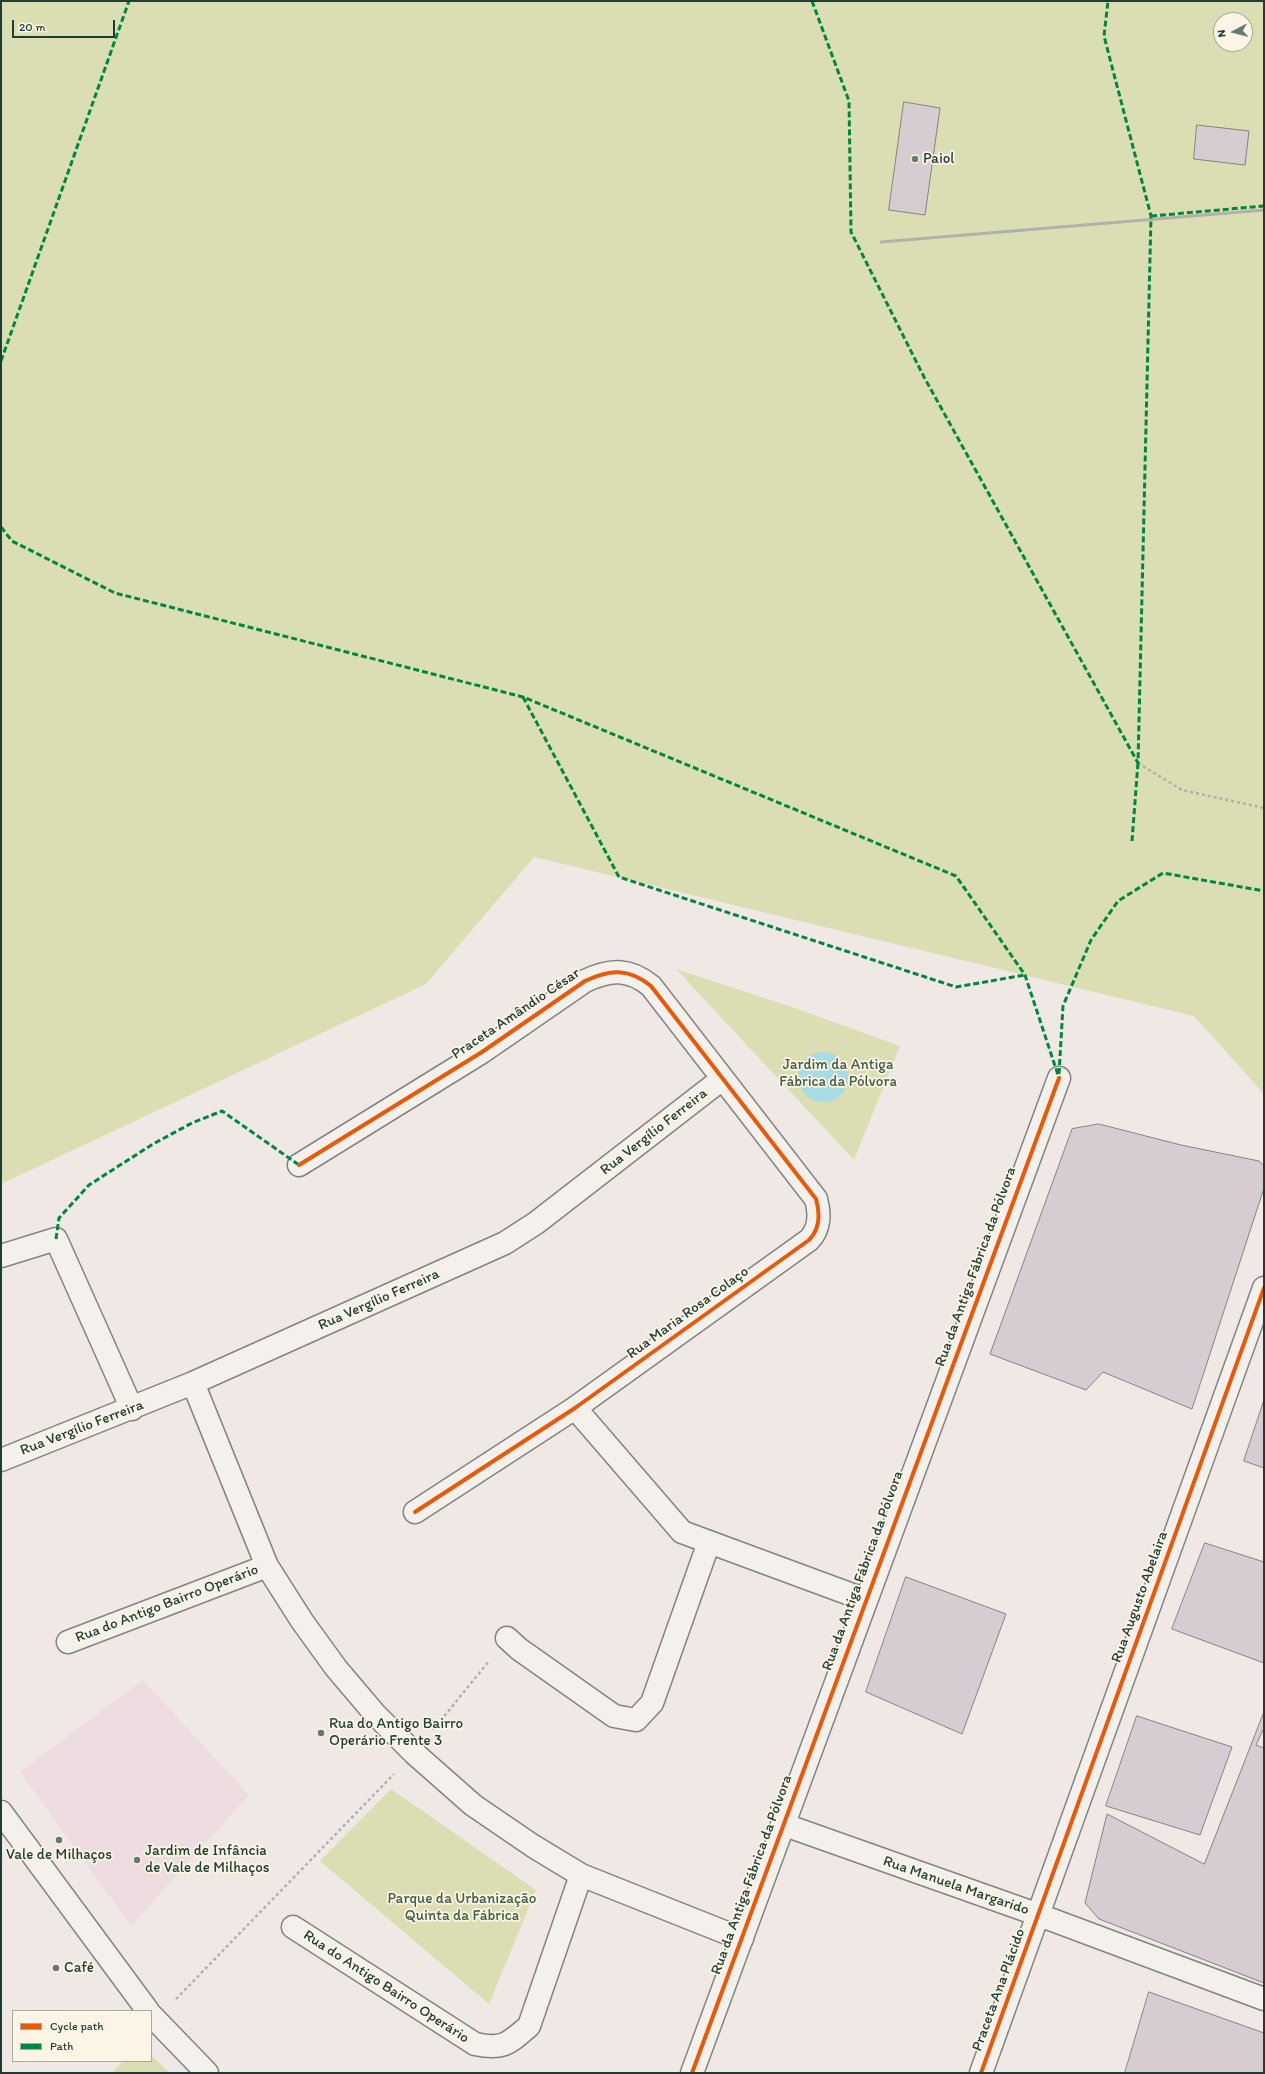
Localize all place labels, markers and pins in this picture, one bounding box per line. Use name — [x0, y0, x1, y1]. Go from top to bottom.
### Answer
place label: Paiol — [923, 150, 955, 168]
marker: Paiol — [910, 154, 920, 164]
place label: Rua do Antigo Bairro Operário Frente 3 — [329, 1715, 463, 1750]
marker: Rua do Antigo Bairro Operário Frente 3 — [316, 1728, 326, 1738]
marker: Vale de Milhaços — [54, 1835, 64, 1845]
place label: Jardim de Infância de Vale de Milhaços — [145, 1842, 270, 1877]
place label: Vale de Milhaços — [6, 1846, 112, 1864]
marker: Jardim de Infância de Vale de Milhaços — [132, 1855, 142, 1865]
place label: Café — [64, 1959, 94, 1977]
marker: Café — [51, 1963, 61, 1973]

